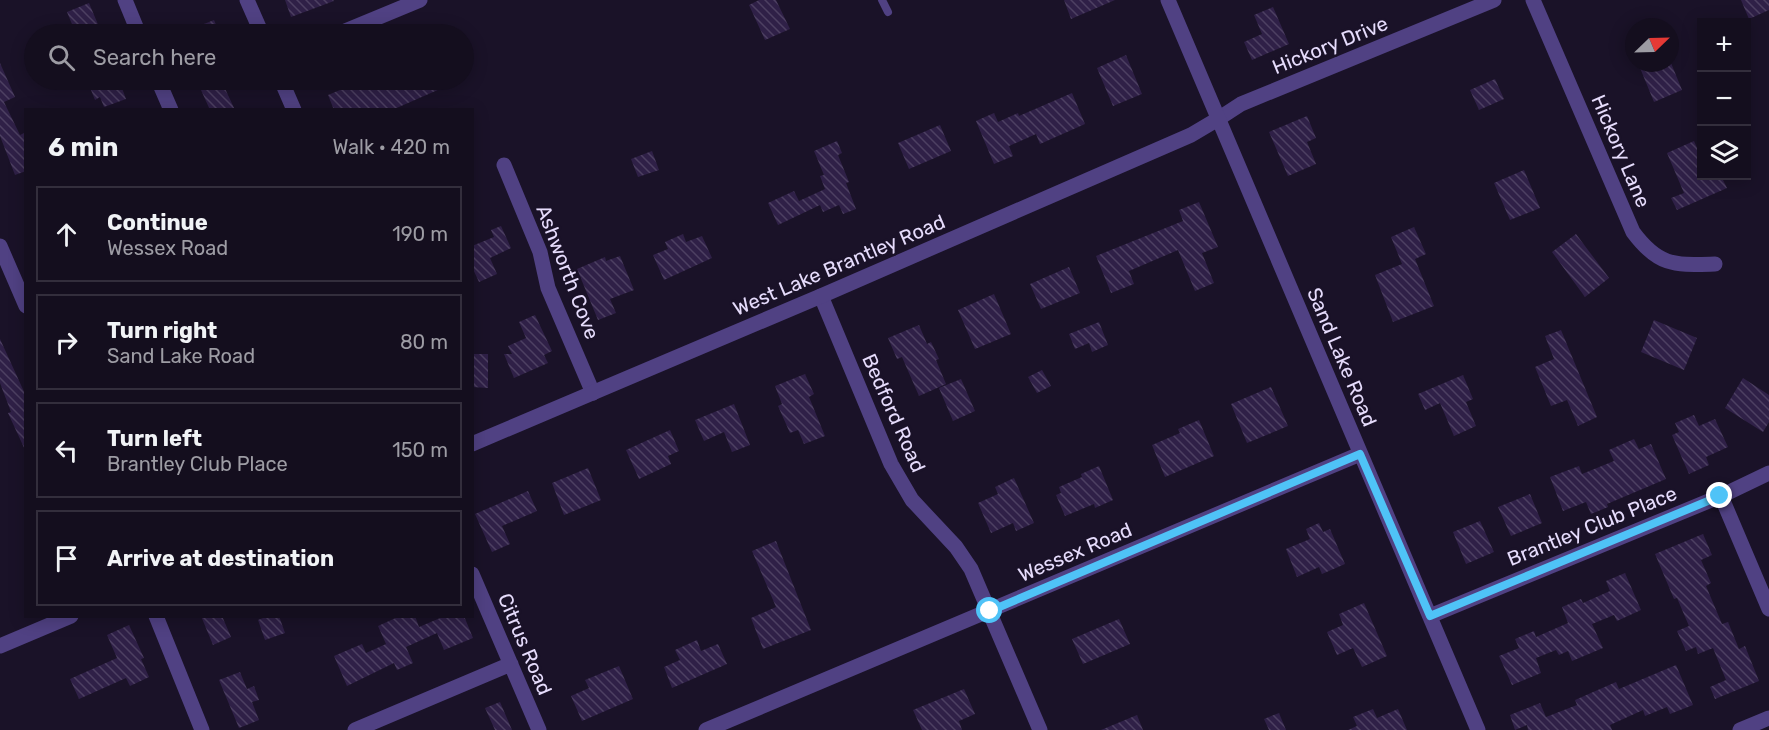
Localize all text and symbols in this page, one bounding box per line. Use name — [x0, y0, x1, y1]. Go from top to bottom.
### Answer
street label: Hickory Drive — [1269, 11, 1391, 79]
north arrow — [1625, 18, 1679, 72]
map controls — [1697, 18, 1751, 180]
button: + — [1697, 18, 1751, 72]
search box — [24, 24, 474, 90]
icon: search — [45, 41, 78, 74]
text: Search here — [93, 44, 216, 71]
button: − — [1697, 72, 1751, 126]
street label: Hickory Lane — [1586, 91, 1656, 211]
button: layers — [1697, 126, 1751, 180]
text: 6 min — [48, 132, 118, 163]
text: Walk · 420 m — [332, 135, 450, 159]
street label: Ashworth Cove — [531, 202, 605, 342]
text: Continue — [107, 209, 208, 236]
street label: West Lake Brantley Road — [729, 209, 949, 321]
icon: ahead — [50, 218, 83, 251]
text: 190 m — [392, 222, 448, 246]
text: Wessex Road — [107, 236, 228, 260]
street label: Sand Lake Road — [1302, 284, 1382, 430]
text: Turn right — [107, 317, 217, 344]
icon: right — [50, 326, 83, 359]
text: 80 m — [400, 330, 448, 354]
text: Sand Lake Road — [107, 344, 255, 368]
street label: Bedford Road — [857, 350, 931, 476]
text: Turn left — [107, 425, 202, 452]
icon: left — [50, 434, 83, 467]
text: 150 m — [392, 438, 448, 462]
text: Brantley Club Place — [107, 452, 288, 476]
street label: Brantley Club Place — [1504, 481, 1680, 571]
route end — [1706, 482, 1732, 508]
street label: Wessex Road — [1014, 517, 1136, 587]
icon: arrive — [50, 542, 83, 575]
text: Arrive at destination — [107, 545, 334, 572]
street label: Citrus Road — [493, 590, 557, 698]
route start — [976, 597, 1002, 623]

